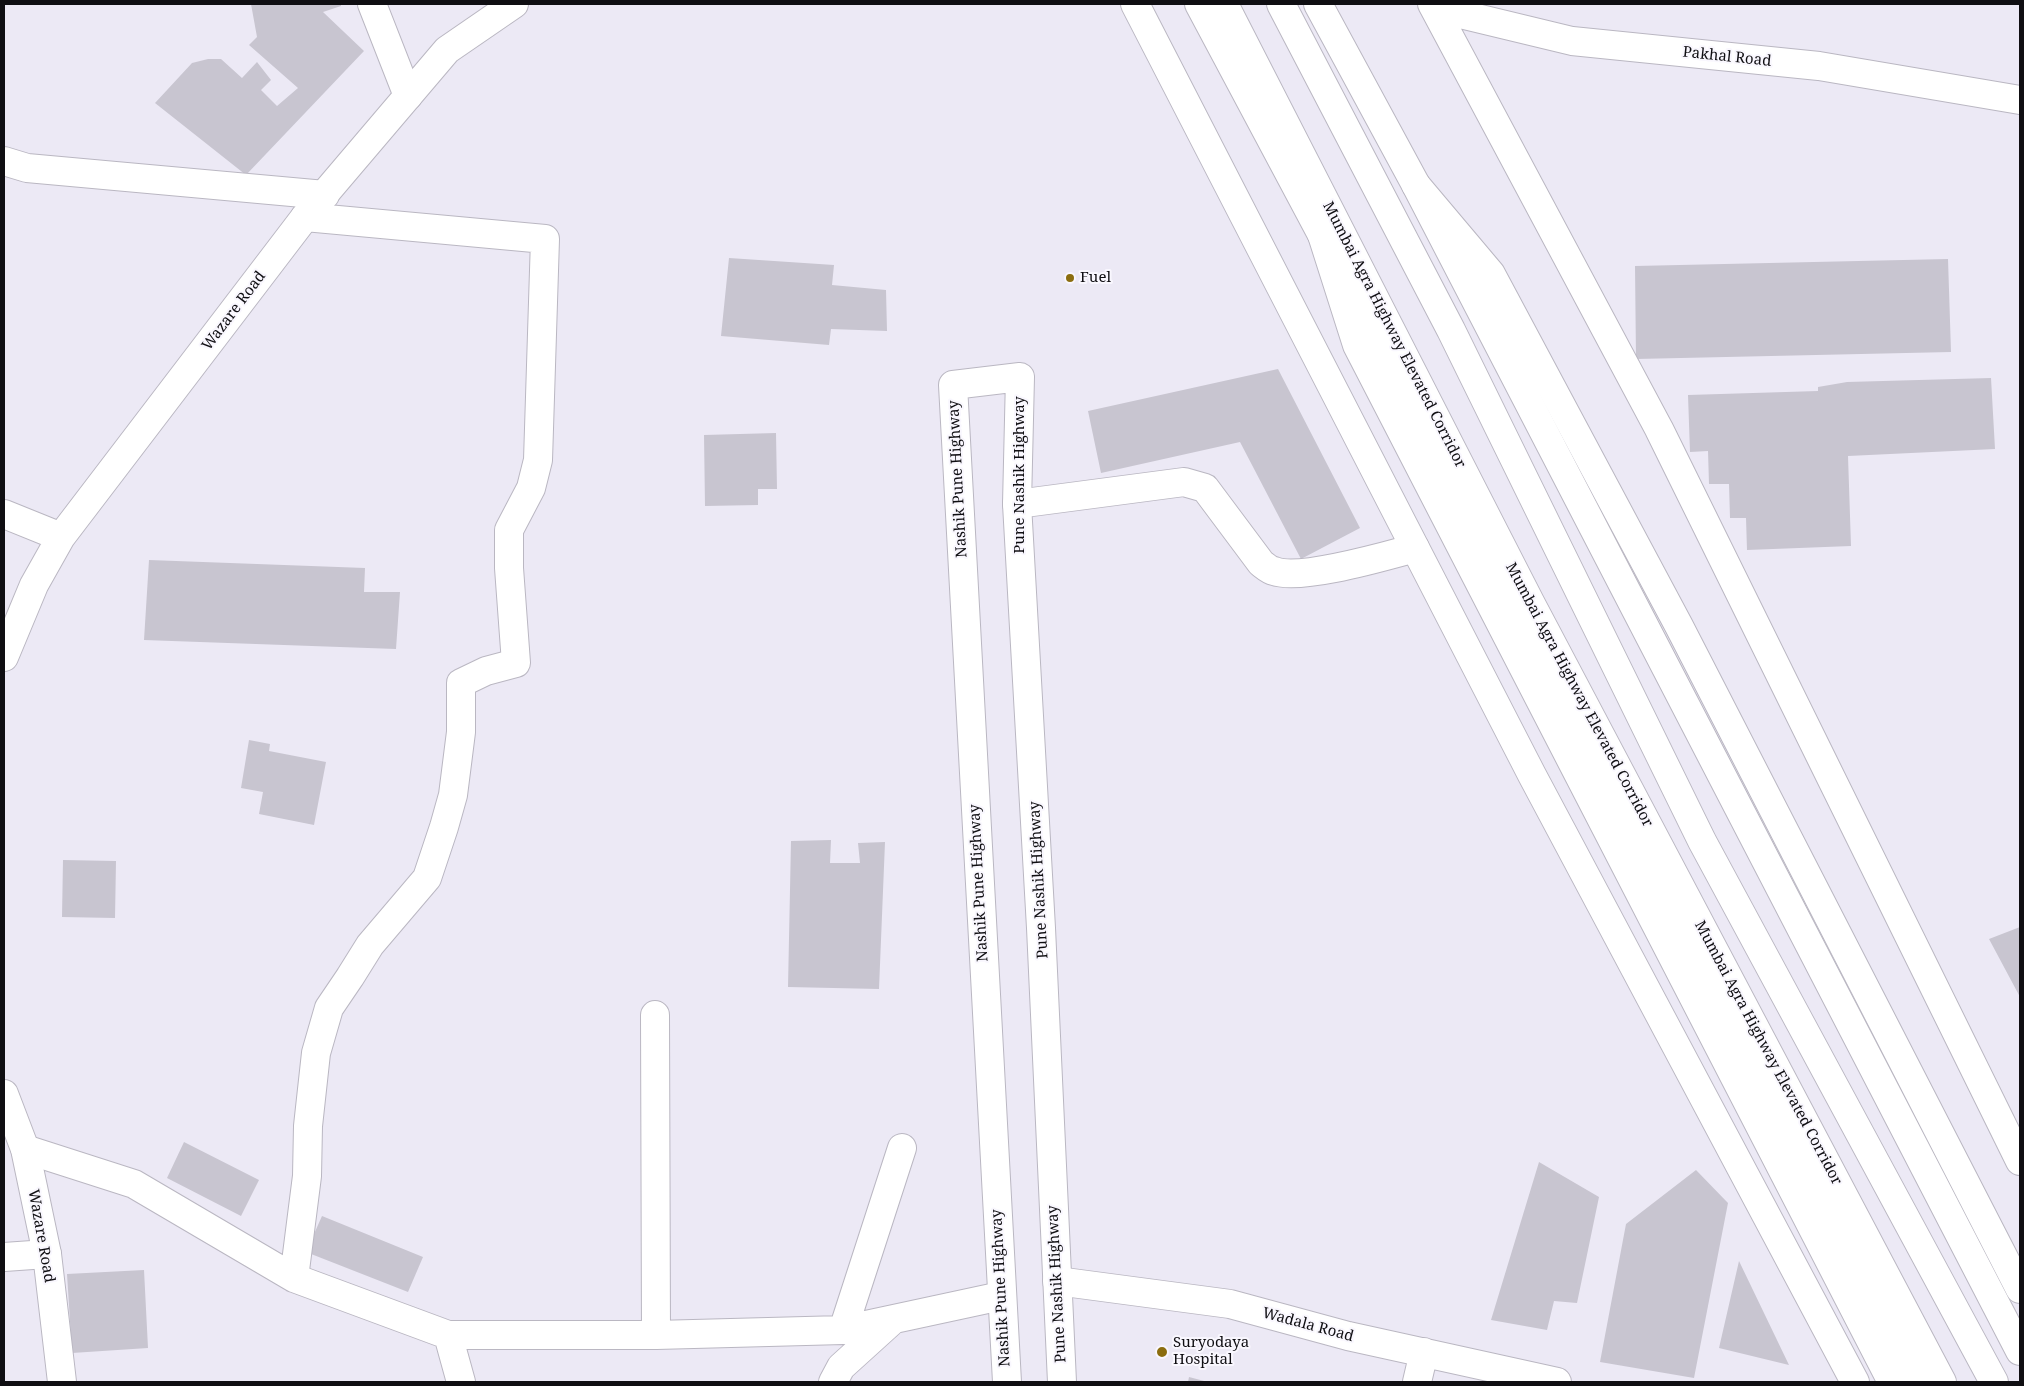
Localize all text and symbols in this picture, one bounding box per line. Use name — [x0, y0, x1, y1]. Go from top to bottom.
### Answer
street label: Pakhal Road — [1682, 43, 1772, 71]
street label: Mumbai Agra Highway Elevated Corridor — [1319, 199, 1469, 471]
street label: Wazare Road — [198, 268, 270, 354]
place label: Fuel — [1080, 269, 1111, 287]
marker: Fuel — [1064, 272, 1076, 284]
street label: Pune Nashik Highway — [1011, 396, 1029, 554]
street label: Nashik Pune Highway — [945, 400, 971, 558]
street label: Mumbai Agra Highway Elevated Corridor — [1501, 560, 1657, 830]
street label: Pune Nashik Highway — [1026, 801, 1052, 959]
street label: Nashik Pune Highway — [966, 804, 992, 962]
street label: Mumbai Agra Highway Elevated Corridor — [1690, 918, 1846, 1188]
street label: Wazare Road — [24, 1188, 58, 1284]
street label: Pune Nashik Highway — [1044, 1205, 1070, 1363]
street label: Nashik Pune Highway — [988, 1209, 1014, 1367]
street label: Wadala Road — [1260, 1304, 1356, 1346]
place label: Suryodaya Hospital — [1173, 1334, 1249, 1369]
marker: Suryodaya Hospital — [1155, 1345, 1169, 1359]

